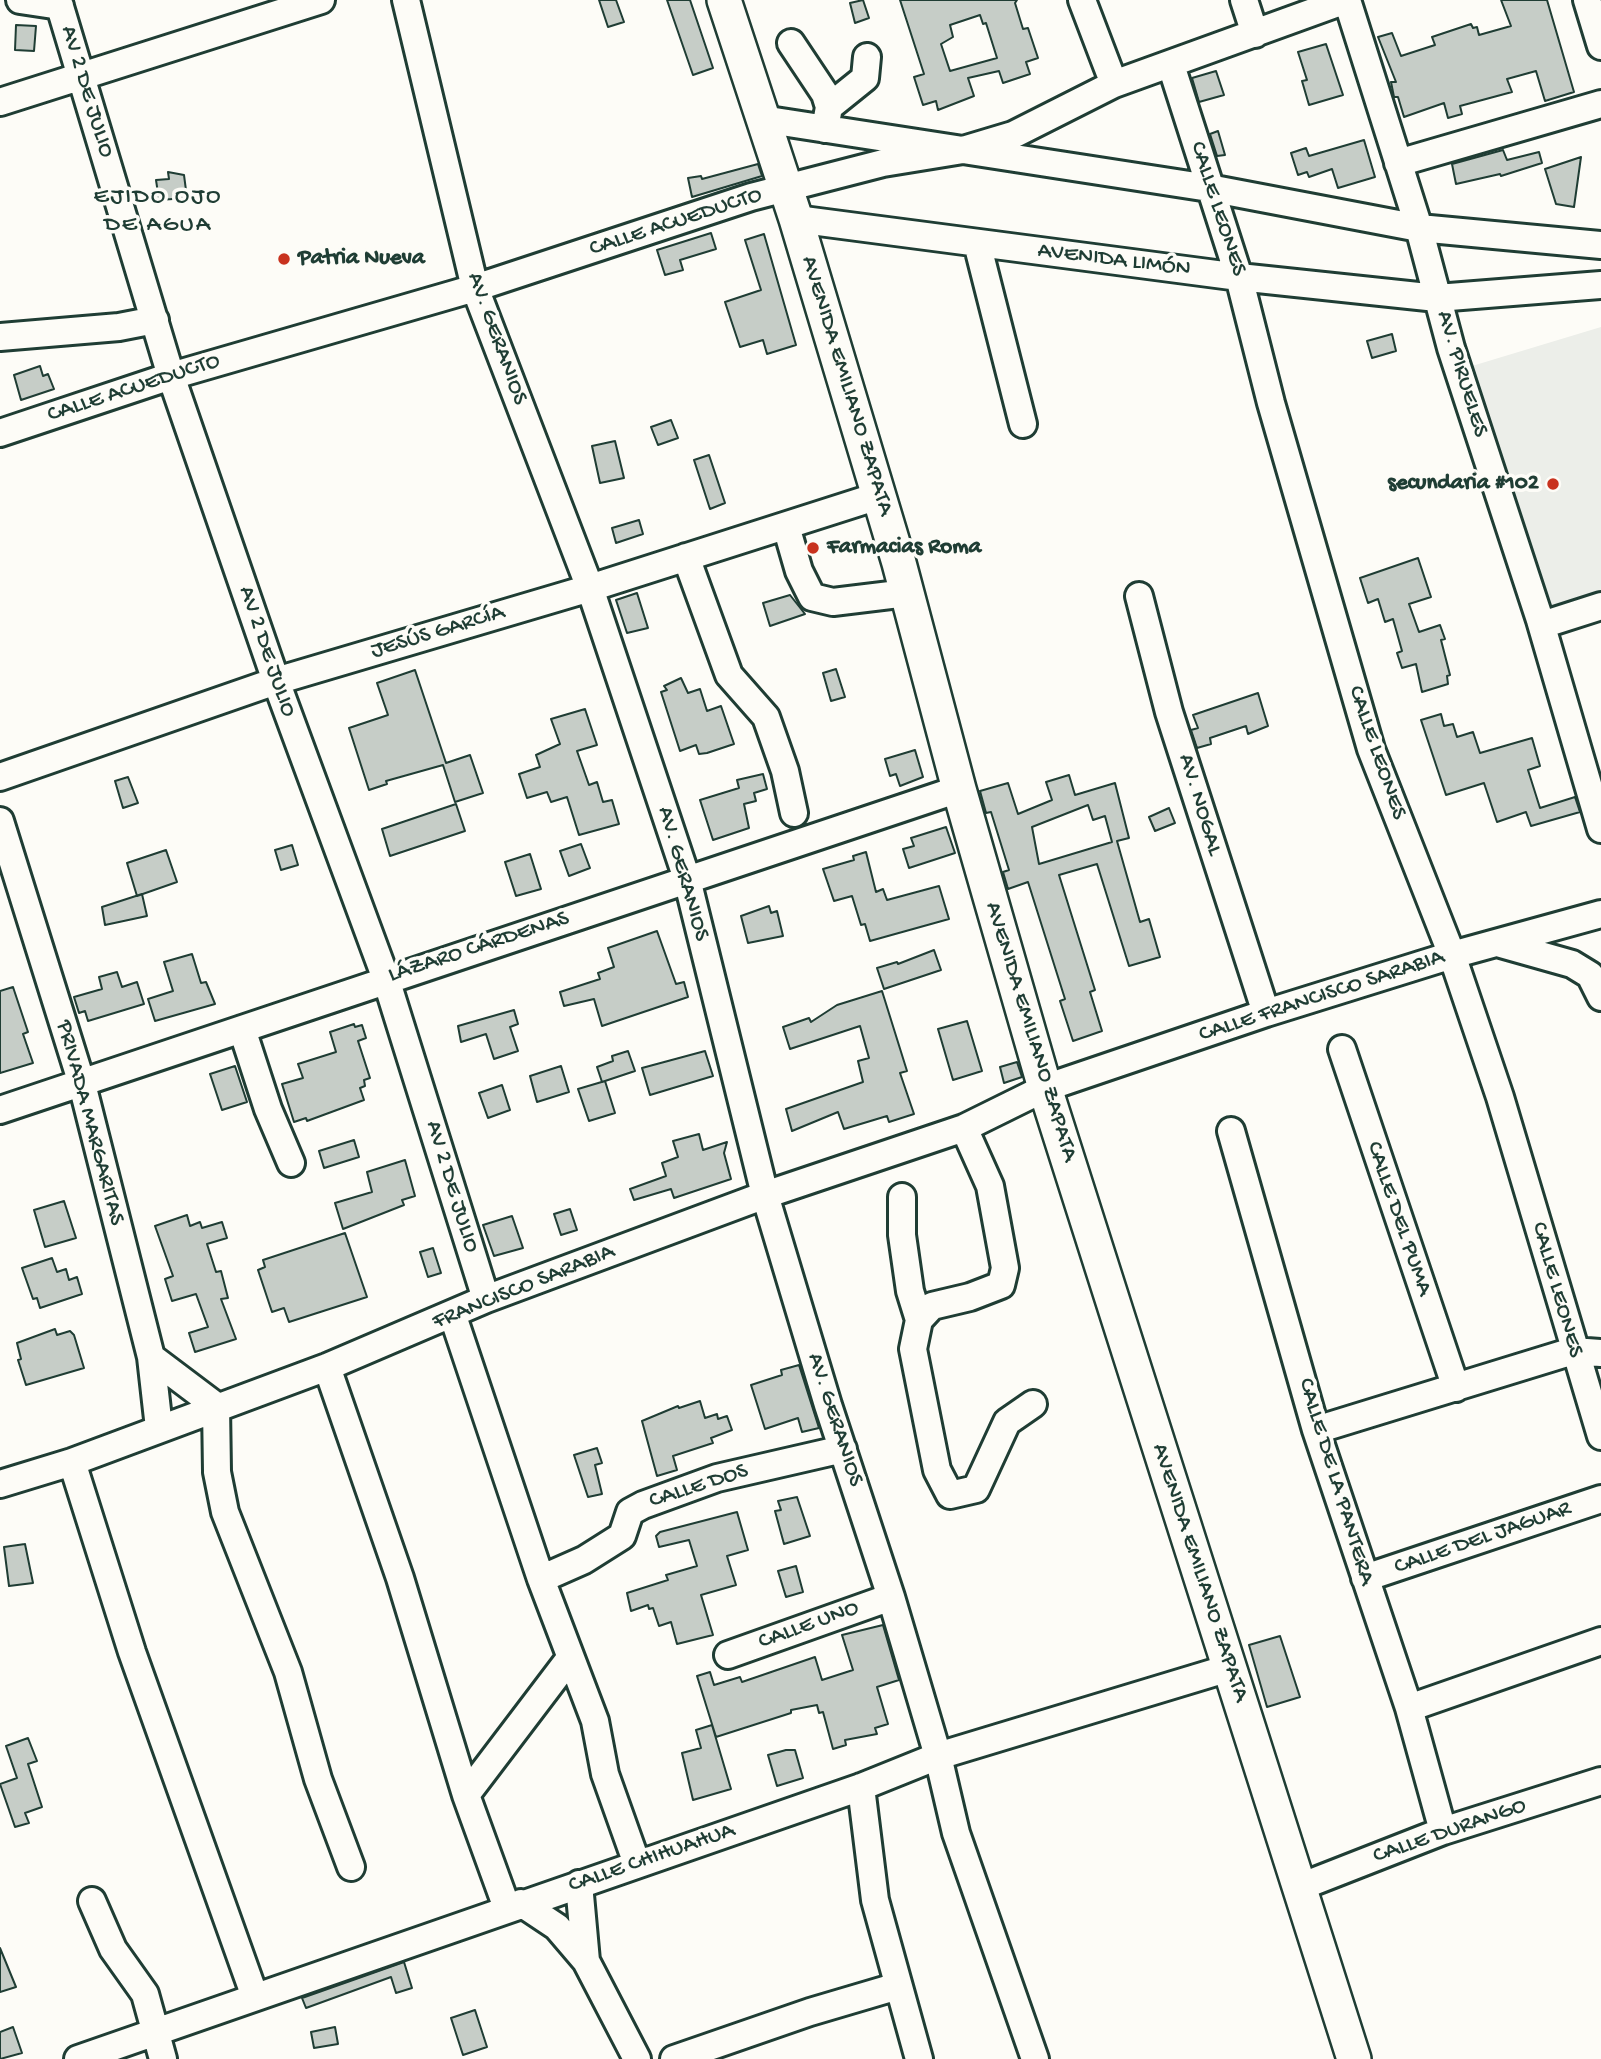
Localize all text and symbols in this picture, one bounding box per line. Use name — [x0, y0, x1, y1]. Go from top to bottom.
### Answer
street label: AV 2 DE JULIO — [53, 23, 119, 161]
street label: CALLE LEONES — [1182, 139, 1252, 279]
street label: CALLE ACUEDUCTO — [586, 182, 766, 264]
district label: EJIDO OJO DE AGUA — [95, 184, 221, 240]
street label: AVENIDA LIMÓN — [1036, 238, 1192, 284]
place label: Patria Nueva — [298, 245, 425, 273]
marker: Patria Nueva — [276, 251, 292, 267]
street label: AVENIDA EMILIANO ZAPATA — [793, 253, 899, 519]
street label: AV. GERANIOS — [459, 269, 533, 409]
street label: AV. PIRUELES — [1429, 308, 1493, 440]
street label: CALLE ACUEDUCTO — [44, 348, 224, 430]
place label: secundaria #102 — [1387, 470, 1539, 498]
marker: secundaria #102 — [1545, 476, 1561, 492]
place label: Farmacias Roma — [827, 534, 981, 562]
marker: Farmacias Roma — [805, 540, 821, 556]
street label: AV 2 DE JULIO — [231, 583, 301, 721]
street label: JESÚS GARCÍA — [368, 600, 508, 666]
street label: CALLE LEONES — [1340, 683, 1412, 823]
street label: AV. NOGAL — [1171, 751, 1227, 859]
street label: AV. GERANIOS — [650, 804, 714, 944]
street label: AVENIDA EMILIANO ZAPATA — [977, 899, 1083, 1165]
street label: LÁZARO CÁRDENAS — [385, 906, 573, 990]
street label: CALLE FRANCISCO SARABIA — [1196, 944, 1448, 1050]
street label: PRIVADA MARGARITAS — [48, 1018, 130, 1228]
street label: AV 2 DE JULIO — [418, 1118, 484, 1256]
street label: CALLE DEL PUMA — [1359, 1138, 1437, 1300]
street label: CALLE LEONES — [1524, 1219, 1588, 1361]
street label: FRANCISCO SARABIA — [429, 1239, 619, 1337]
street label: AV. GERANIOS — [799, 1350, 869, 1490]
street label: CALLE DE LA PANTERA — [1290, 1375, 1380, 1589]
street label: AVENIDA EMILIANO ZAPATA — [1144, 1440, 1254, 1706]
street label: CALLE DOS — [646, 1458, 752, 1516]
street label: CALLE DEL JAGUAR — [1391, 1496, 1575, 1582]
street label: CALLE UNO — [755, 1595, 863, 1657]
street label: CALLE DURANGO — [1370, 1793, 1530, 1871]
street label: CALLE CHIHUAHUA — [565, 1818, 739, 1900]

